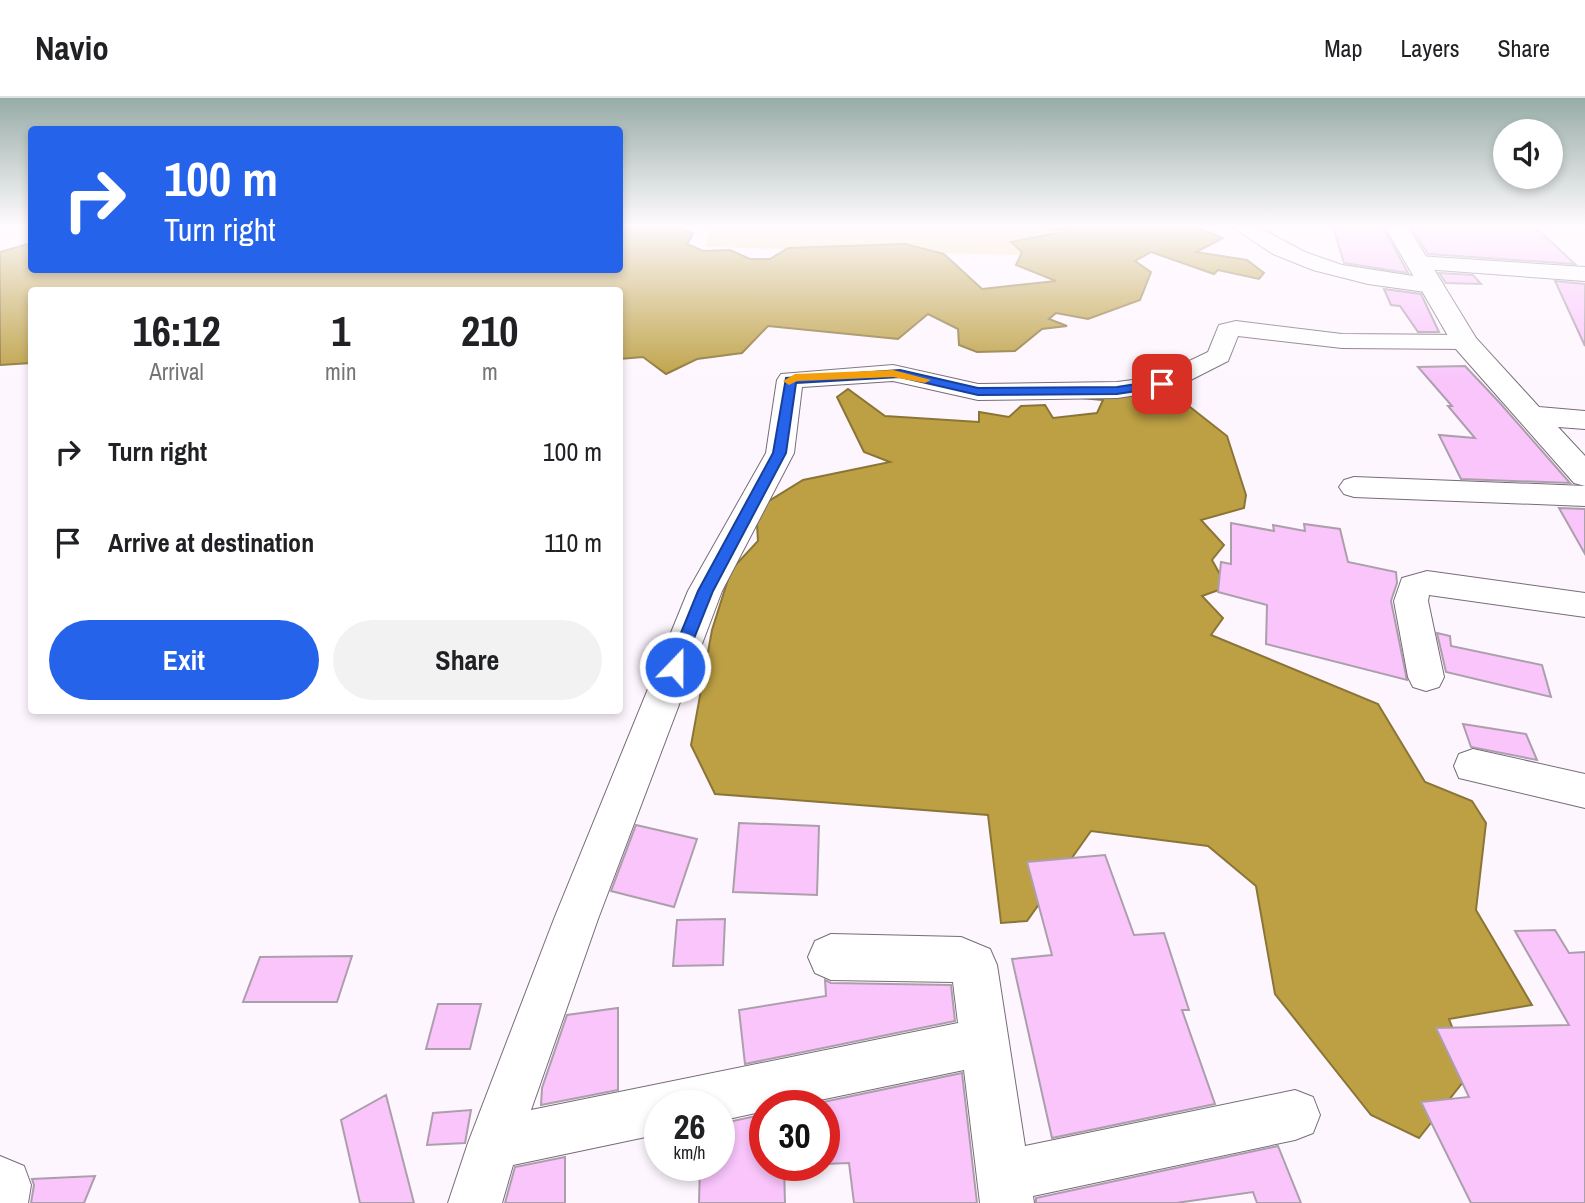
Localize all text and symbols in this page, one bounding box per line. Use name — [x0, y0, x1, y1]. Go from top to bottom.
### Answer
text: Navio — [35, 26, 109, 70]
text: Map — [1324, 32, 1362, 64]
text: Layers — [1400, 32, 1459, 64]
text: Share — [1497, 32, 1550, 64]
map controls — [1493, 119, 1563, 189]
button: sound — [1493, 119, 1563, 189]
text: 100 m — [164, 145, 278, 211]
icon: right — [49, 154, 140, 245]
text: Turn right — [164, 208, 276, 251]
text: 16:12 — [133, 303, 221, 359]
text: 1 — [331, 303, 350, 359]
text: 210 — [461, 303, 519, 359]
pin — [1132, 354, 1192, 414]
text: Arrival — [149, 356, 204, 387]
text: min — [325, 356, 357, 387]
text: m — [482, 356, 498, 387]
icon: arrive — [1143, 365, 1181, 403]
icon: right — [49, 433, 87, 471]
text: Turn right — [108, 434, 207, 469]
text: 100 m — [543, 434, 602, 469]
icon: arrive — [49, 524, 87, 562]
text: Arrive at destination — [108, 525, 314, 560]
text: 110 m — [544, 525, 602, 560]
button: Exit — [49, 620, 319, 700]
button: Share — [333, 620, 602, 700]
position arrow — [638, 630, 712, 704]
speed limit sign: 30 — [749, 1090, 840, 1181]
text: 26 — [674, 1103, 705, 1150]
text: km/h — [674, 1140, 706, 1165]

